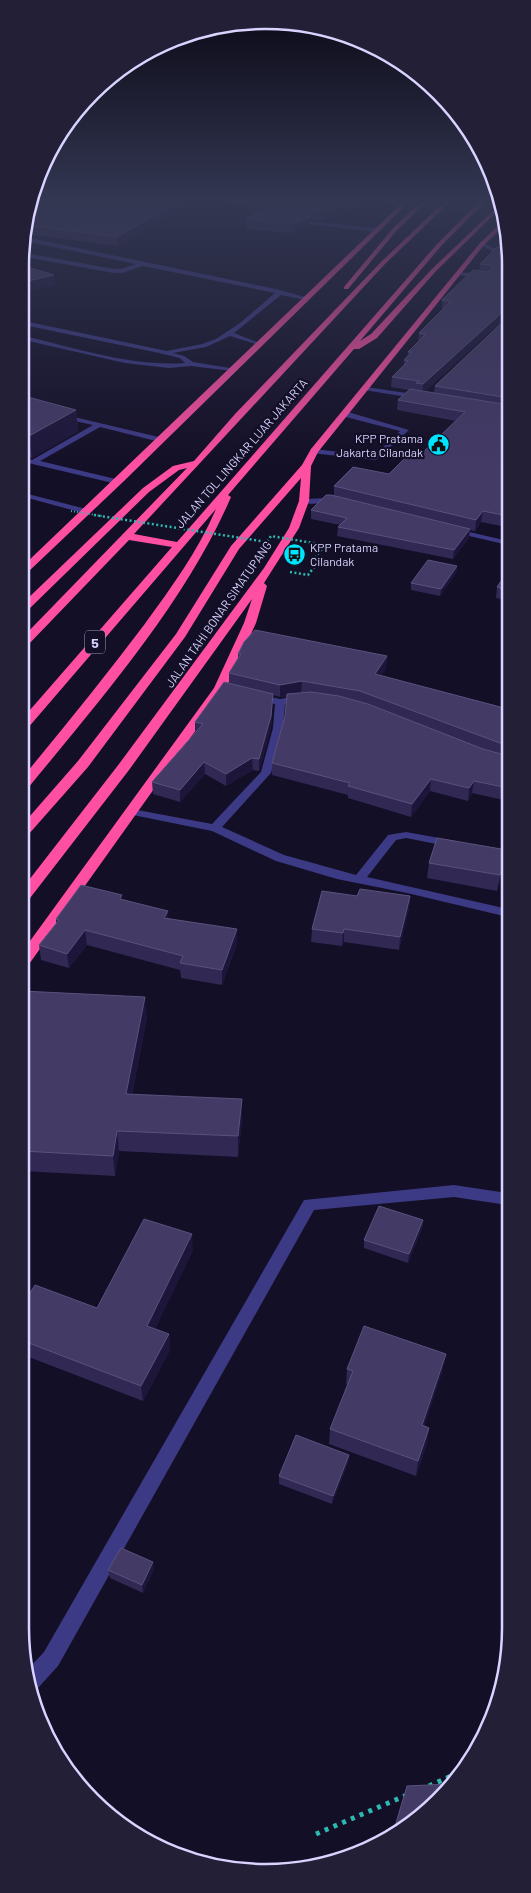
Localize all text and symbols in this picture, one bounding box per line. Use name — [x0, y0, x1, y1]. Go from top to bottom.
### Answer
street label: JALAN TOL LINGKAR LUAR JAKARTA — [172, 375, 310, 531]
place label: KPP Pratama Jakarta Cilandak — [336, 431, 423, 459]
public building icon: KPP Pratama Jakarta Cilandak — [427, 433, 451, 457]
street label: JALAN TAHI BONAR SIMATUPANG — [162, 538, 274, 690]
place label: KPP Pratama Cilandak — [310, 540, 378, 568]
bus stop icon: KPP Pratama Cilandak — [282, 542, 306, 566]
road number: 5 — [85, 630, 105, 654]

